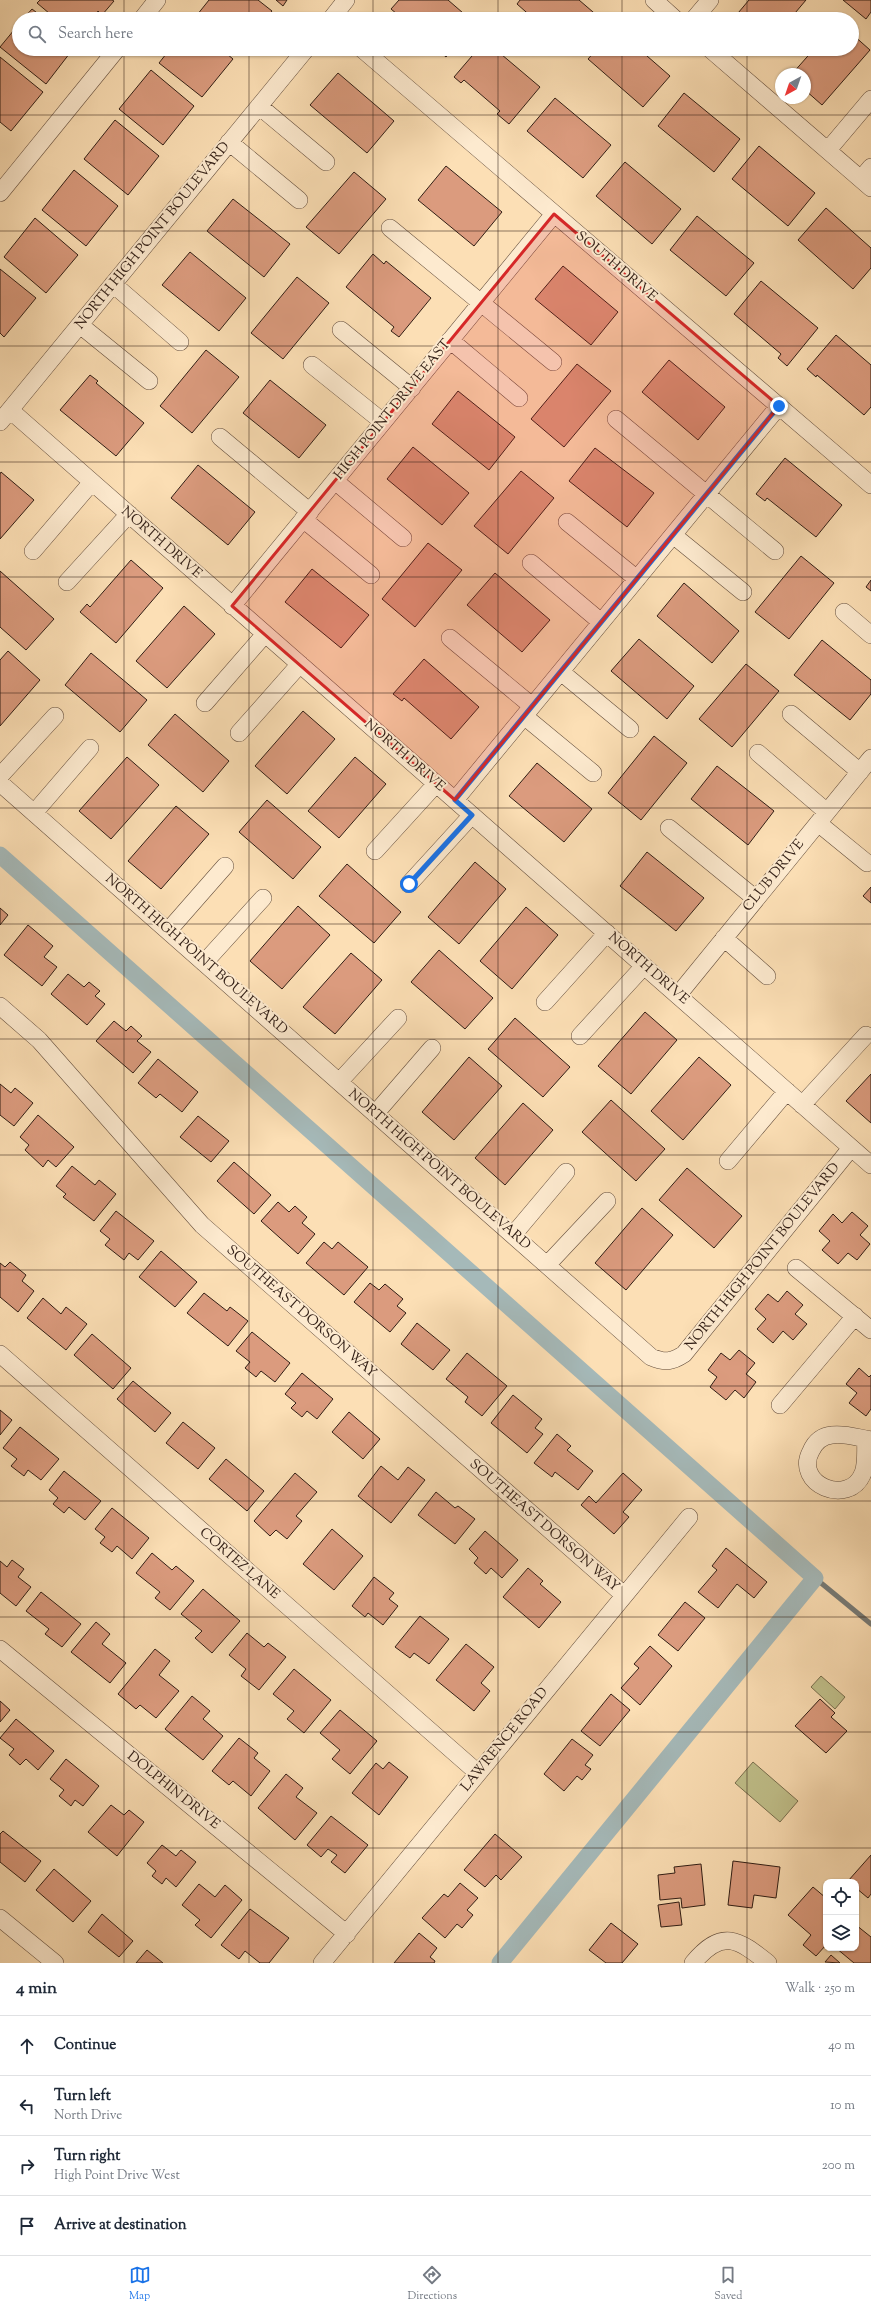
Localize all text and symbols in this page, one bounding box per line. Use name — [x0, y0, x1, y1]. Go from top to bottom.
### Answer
search box — [12, 12, 859, 56]
icon: search — [26, 23, 48, 45]
text: Search here — [58, 24, 133, 45]
north arrow — [775, 68, 811, 104]
street label: NORTH HIGH POINT BOULEVARD — [71, 138, 235, 334]
street label: SOUTH DRIVE — [571, 227, 662, 307]
street label: HIGH POINT DRIVE EAST — [330, 335, 456, 485]
route end — [770, 397, 788, 415]
street label: NORTH DRIVE — [116, 502, 206, 584]
street label: NORTH DRIVE — [359, 715, 449, 797]
street label: CLUB DRIVE — [739, 835, 810, 917]
street label: NORTH HIGH POINT BOULEVARD — [100, 870, 292, 1040]
route start — [400, 875, 418, 893]
street label: NORTH DRIVE — [603, 928, 693, 1010]
street label: NORTH HIGH POINT BOULEVARD — [343, 1085, 535, 1255]
street label: NORTH HIGH POINT BOULEVARD — [681, 1159, 845, 1355]
street label: SOUTHEAST DORSON WAY — [221, 1241, 381, 1383]
street label: SOUTHEAST DORSON WAY — [464, 1455, 624, 1597]
street label: CORTEZ LANE — [194, 1523, 284, 1605]
street label: LAWRENCE ROAD — [457, 1684, 553, 1796]
street label: DOLPHIN DRIVE — [122, 1747, 224, 1835]
map controls — [823, 1879, 859, 1951]
button: locate — [823, 1879, 859, 1915]
button: layers — [823, 1915, 859, 1951]
text: 4 min — [16, 1977, 57, 2001]
text: Walk · 250 m — [785, 1980, 855, 1998]
icon: ahead — [16, 2035, 38, 2057]
text: Continue — [54, 2035, 116, 2056]
text: 40 m — [828, 2037, 855, 2055]
text: Turn left — [54, 2086, 111, 2107]
icon: left — [16, 2095, 38, 2117]
text: 10 m — [830, 2097, 855, 2115]
text: North Drive — [54, 2107, 122, 2125]
text: Turn right — [54, 2146, 120, 2167]
icon: right — [16, 2155, 38, 2177]
text: 200 m — [822, 2157, 855, 2175]
text: High Point Drive West — [54, 2167, 180, 2185]
icon: arrive — [16, 2215, 38, 2237]
text: Arrive at destination — [54, 2215, 187, 2236]
tab: Map — [129, 2264, 151, 2304]
tab: Directions — [408, 2264, 457, 2304]
tab: Saved — [714, 2264, 742, 2304]

